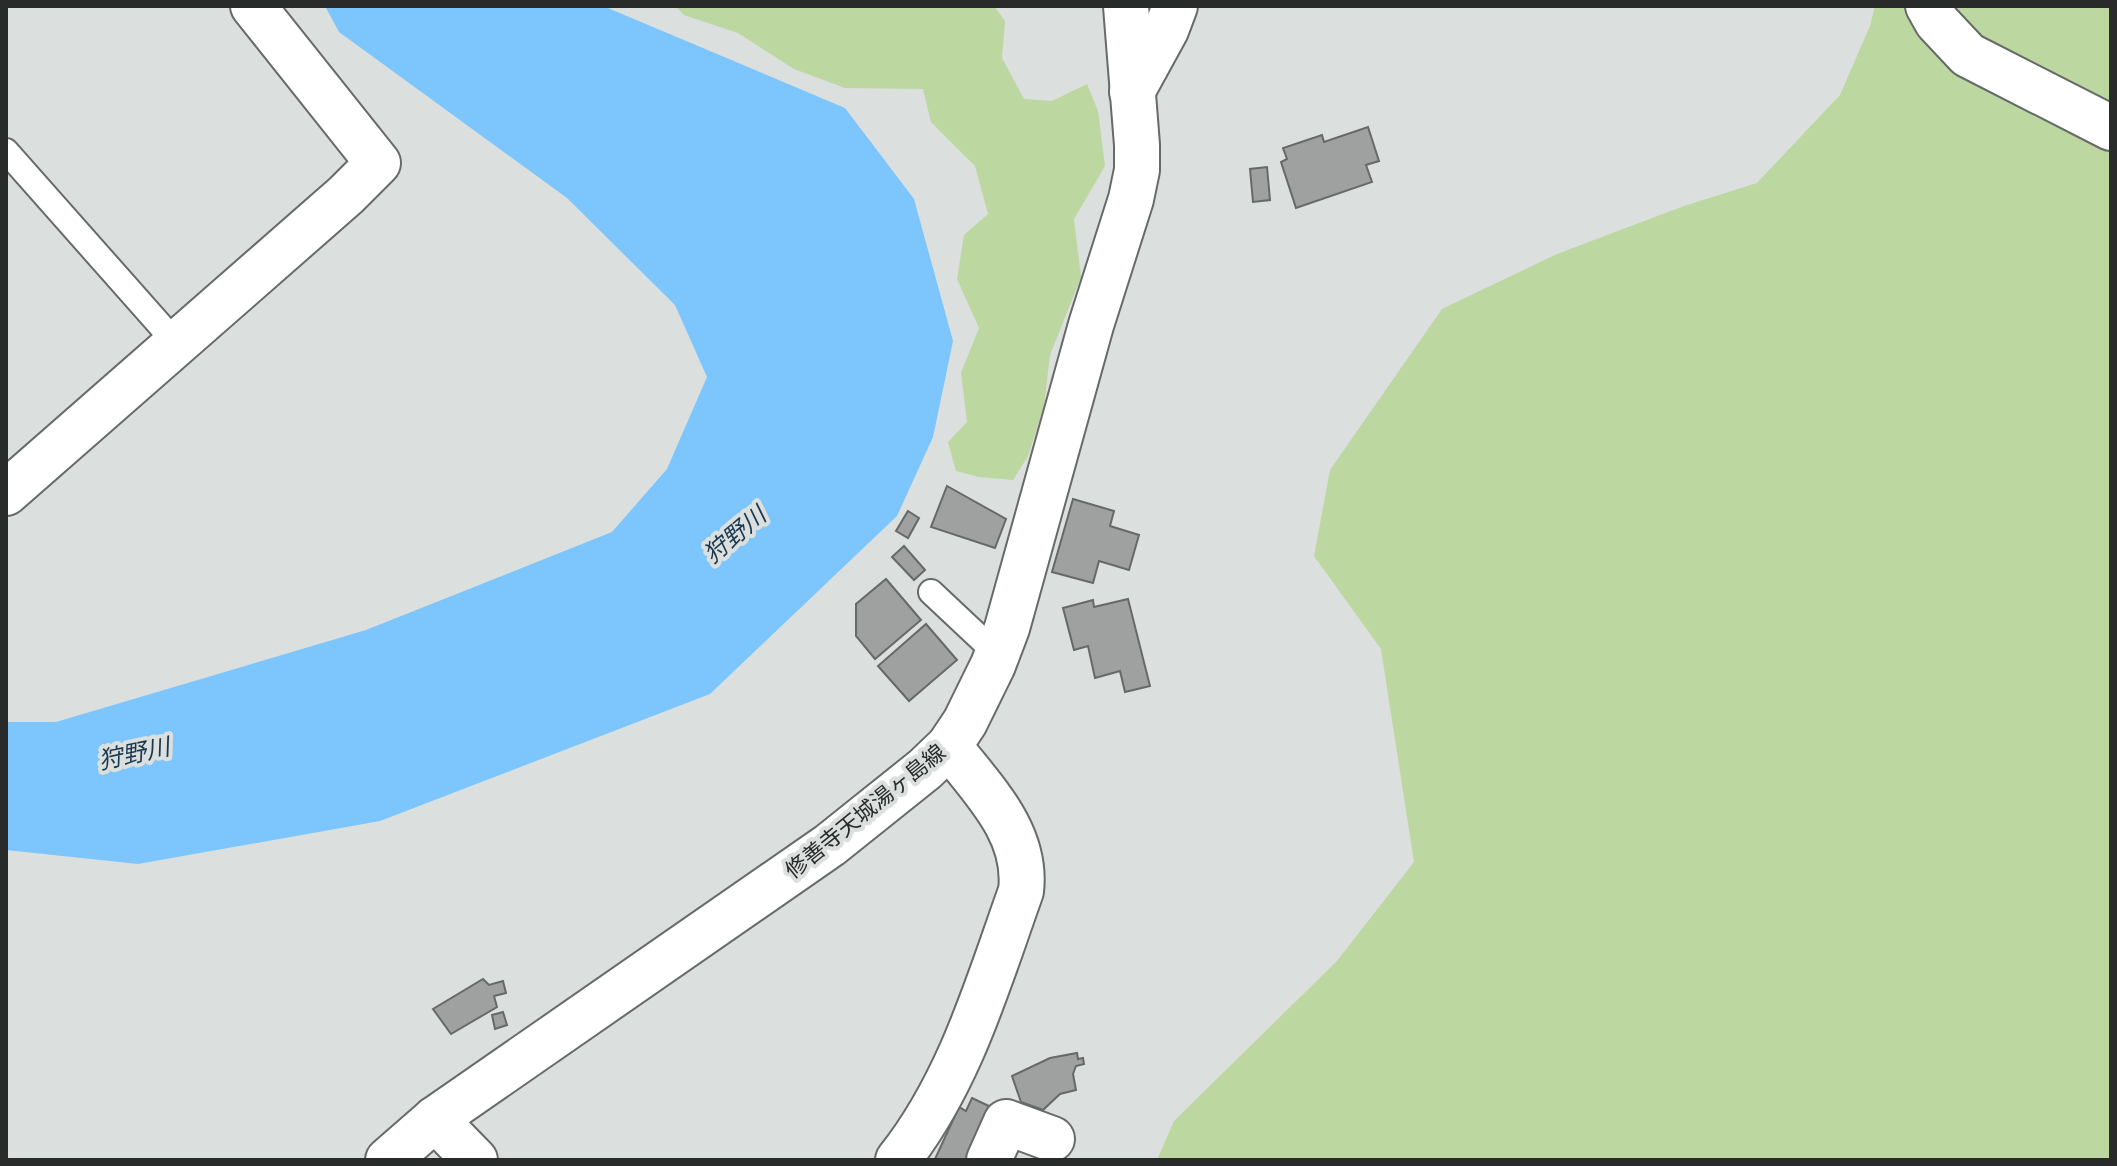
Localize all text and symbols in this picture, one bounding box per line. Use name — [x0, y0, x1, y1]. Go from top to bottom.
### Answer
water label: 狩野川 — [697, 498, 774, 569]
water label: 狩野川 — [95, 730, 175, 775]
street label: 修善寺天城湯ヶ島線 — [779, 738, 951, 884]

